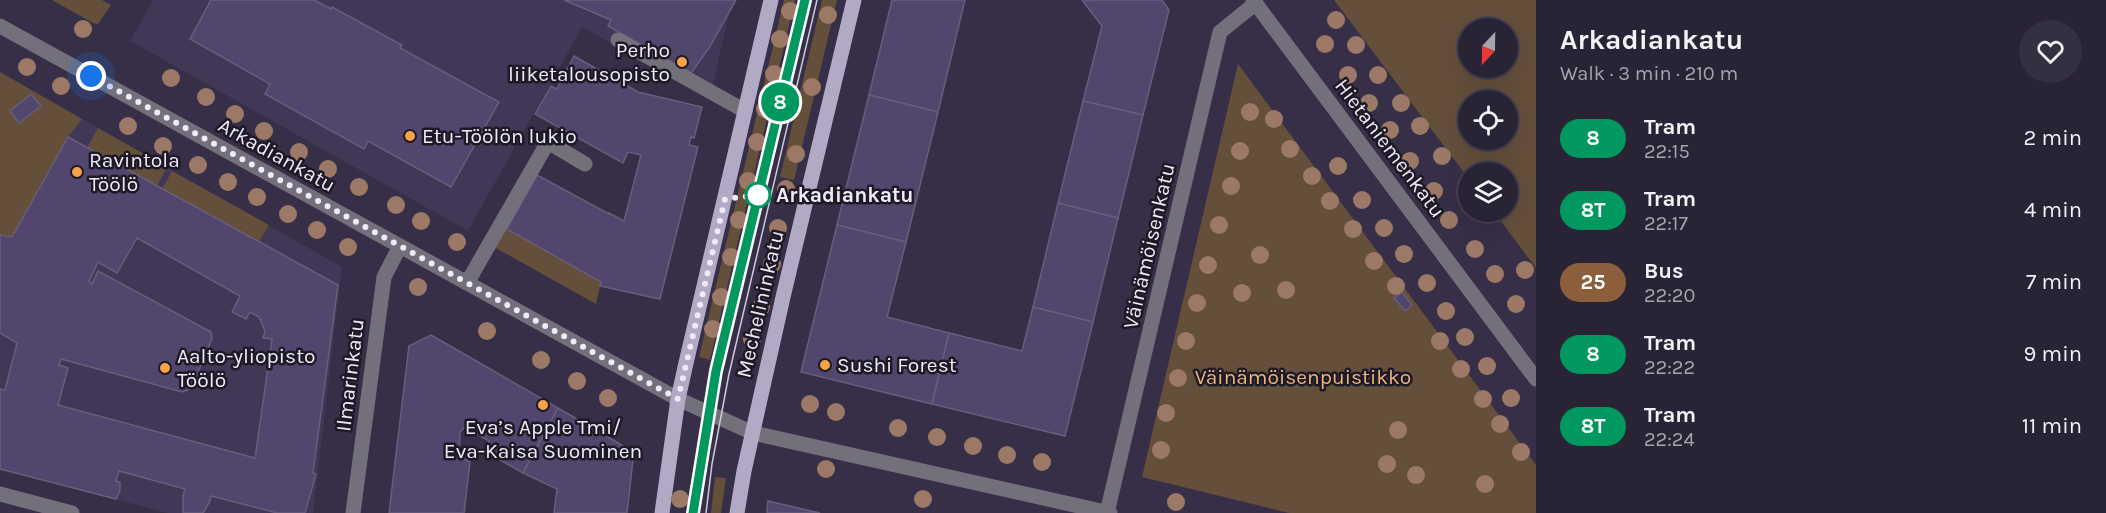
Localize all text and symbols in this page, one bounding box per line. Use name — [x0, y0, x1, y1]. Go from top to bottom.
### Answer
north arrow — [1458, 18, 1518, 78]
map controls — [1458, 18, 1518, 222]
button: heart — [2019, 20, 2082, 83]
text: Arkadiankatu — [1560, 23, 1743, 56]
place label: Perho liiketalousopisto — [508, 38, 670, 86]
marker: Perho liiketalousopisto — [675, 55, 689, 69]
your location — [76, 61, 106, 91]
text: Walk · 3 min · 210 m — [1560, 62, 1738, 85]
street label: Hietaniemenkatu — [1330, 74, 1450, 222]
line badge: 8 — [760, 82, 800, 122]
text: 8 — [773, 90, 787, 114]
button: locate — [1458, 90, 1518, 150]
street label: Arkadiankatu — [214, 113, 340, 197]
text: Tram — [1644, 114, 1696, 140]
place label: Etu-Töölön lukio — [422, 124, 577, 148]
text: 2 min — [2024, 125, 2082, 151]
text: 8 — [1586, 126, 1600, 150]
marker: Etu-Töölön lukio — [403, 129, 417, 143]
text: 22:15 — [1644, 140, 1690, 163]
place label: Ravintola Töölö — [89, 148, 180, 196]
street label: Väinämöisenkatu — [1118, 161, 1180, 331]
button: layers — [1458, 162, 1518, 222]
marker: Ravintola Töölö — [70, 165, 84, 179]
marker: Arkadiankatu — [745, 182, 771, 208]
place label: Arkadiankatu — [776, 183, 913, 207]
text: Tram — [1644, 186, 1696, 212]
text: 4 min — [2024, 197, 2082, 223]
text: 8T — [1581, 198, 1605, 222]
text: 22:17 — [1644, 212, 1688, 235]
street label: Mechelininkatu — [731, 228, 789, 380]
text: Bus — [1644, 258, 1684, 284]
text: 7 min — [2026, 269, 2082, 295]
text: 25 — [1581, 270, 1605, 294]
text: 22:20 — [1644, 284, 1695, 307]
street label: Ilmarinkatu — [331, 317, 369, 433]
text: Tram — [1644, 330, 1696, 356]
text: 9 min — [2024, 341, 2082, 367]
text: 8 — [1586, 342, 1600, 366]
place label: Aalto-yliopisto Töölö — [177, 344, 316, 392]
place label: Sushi Forest — [837, 353, 957, 377]
text: 22:22 — [1644, 356, 1695, 379]
marker: Sushi Forest — [818, 358, 832, 372]
marker: Aalto-yliopisto Töölö — [158, 361, 172, 375]
park label: Väinämöisenpuistikko — [1195, 365, 1411, 389]
marker: Eva’s Apple Tmi/ Eva-Kaisa Suominen — [536, 398, 550, 412]
text: Tram — [1644, 402, 1696, 428]
text: 11 min — [2022, 413, 2082, 439]
text: 8T — [1581, 414, 1605, 438]
place label: Eva’s Apple Tmi/ Eva-Kaisa Suominen — [444, 415, 642, 463]
text: 22:24 — [1644, 428, 1695, 451]

